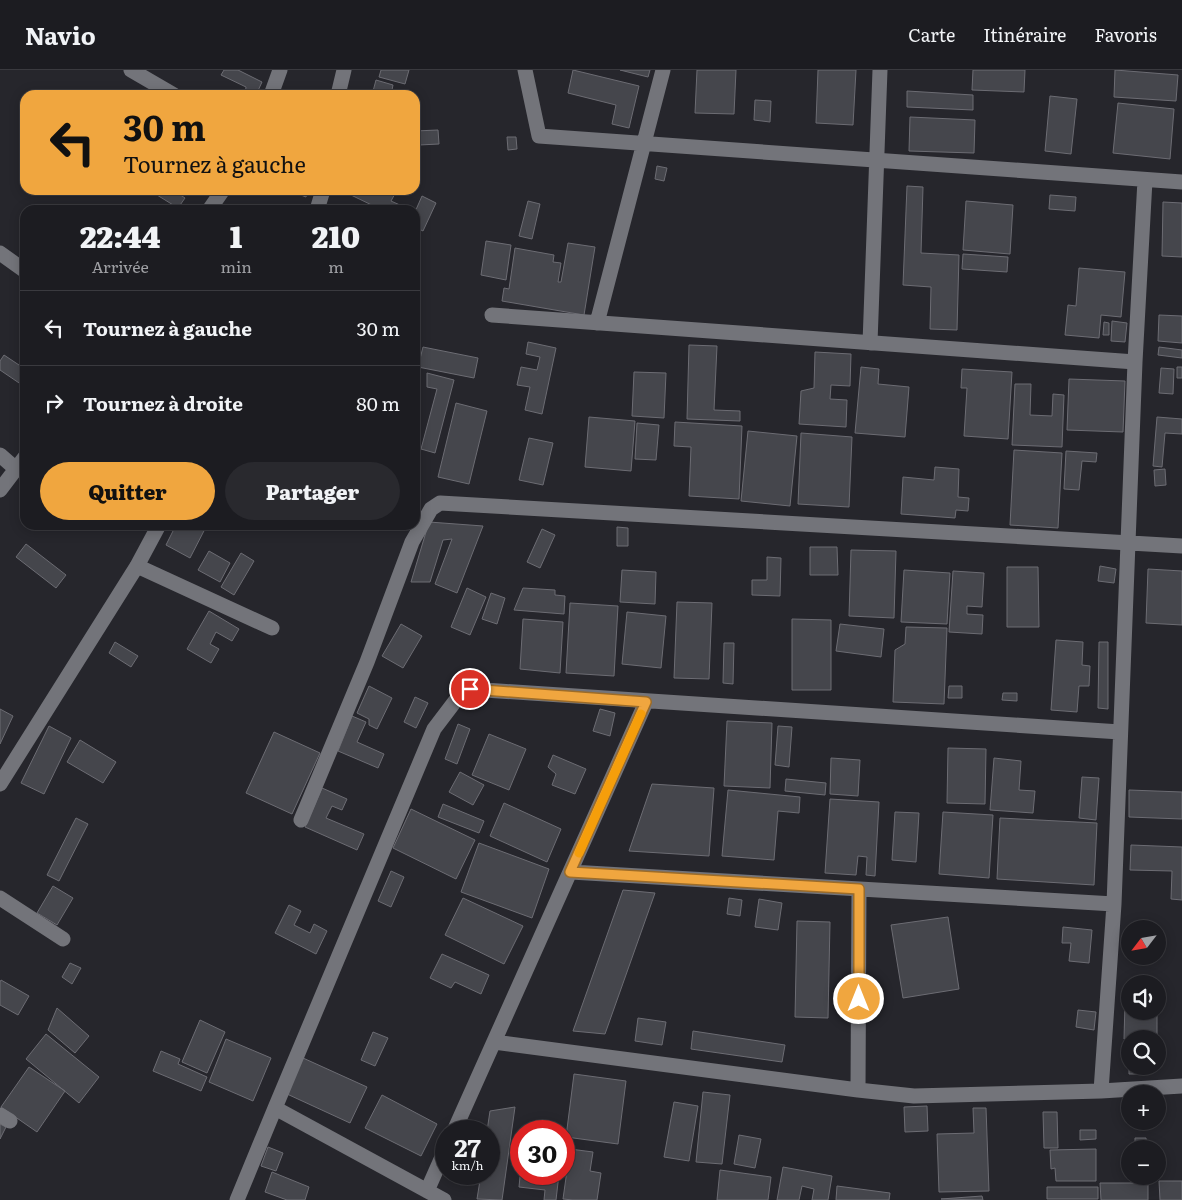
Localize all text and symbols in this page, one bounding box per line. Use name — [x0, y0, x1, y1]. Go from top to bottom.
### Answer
text: Navio — [25, 17, 96, 52]
text: Carte — [908, 21, 955, 48]
text: Itinéraire — [983, 21, 1066, 48]
text: Favoris — [1094, 21, 1157, 48]
text: 30 m — [123, 100, 206, 152]
icon: left — [40, 110, 105, 175]
text: Tournez à gauche — [123, 147, 306, 180]
text: 22:44 — [80, 213, 161, 257]
text: 1 — [230, 213, 242, 257]
text: 210 — [312, 213, 360, 257]
text: Arrivée — [92, 254, 149, 278]
text: min — [220, 254, 252, 278]
text: m — [328, 254, 344, 278]
icon: left — [40, 314, 68, 342]
text: Tournez à gauche — [83, 314, 252, 342]
text: 30 m — [356, 314, 400, 342]
icon: right — [40, 389, 68, 417]
text: Tournez à droite — [83, 389, 243, 417]
text: 80 m — [356, 389, 400, 417]
button: Quitter — [40, 462, 215, 520]
button: Partager — [225, 462, 400, 520]
pin — [449, 668, 491, 710]
icon: arrive — [456, 675, 484, 703]
north arrow — [1121, 920, 1166, 965]
map controls — [1121, 920, 1166, 1185]
position arrow — [832, 972, 884, 1024]
button: sound — [1121, 975, 1166, 1020]
button: search — [1121, 1030, 1166, 1075]
button: + — [1121, 1085, 1166, 1130]
speed limit sign: 30 — [510, 1120, 575, 1185]
text: 27 — [454, 1128, 481, 1165]
button: − — [1121, 1140, 1166, 1185]
text: km/h — [452, 1156, 483, 1174]

